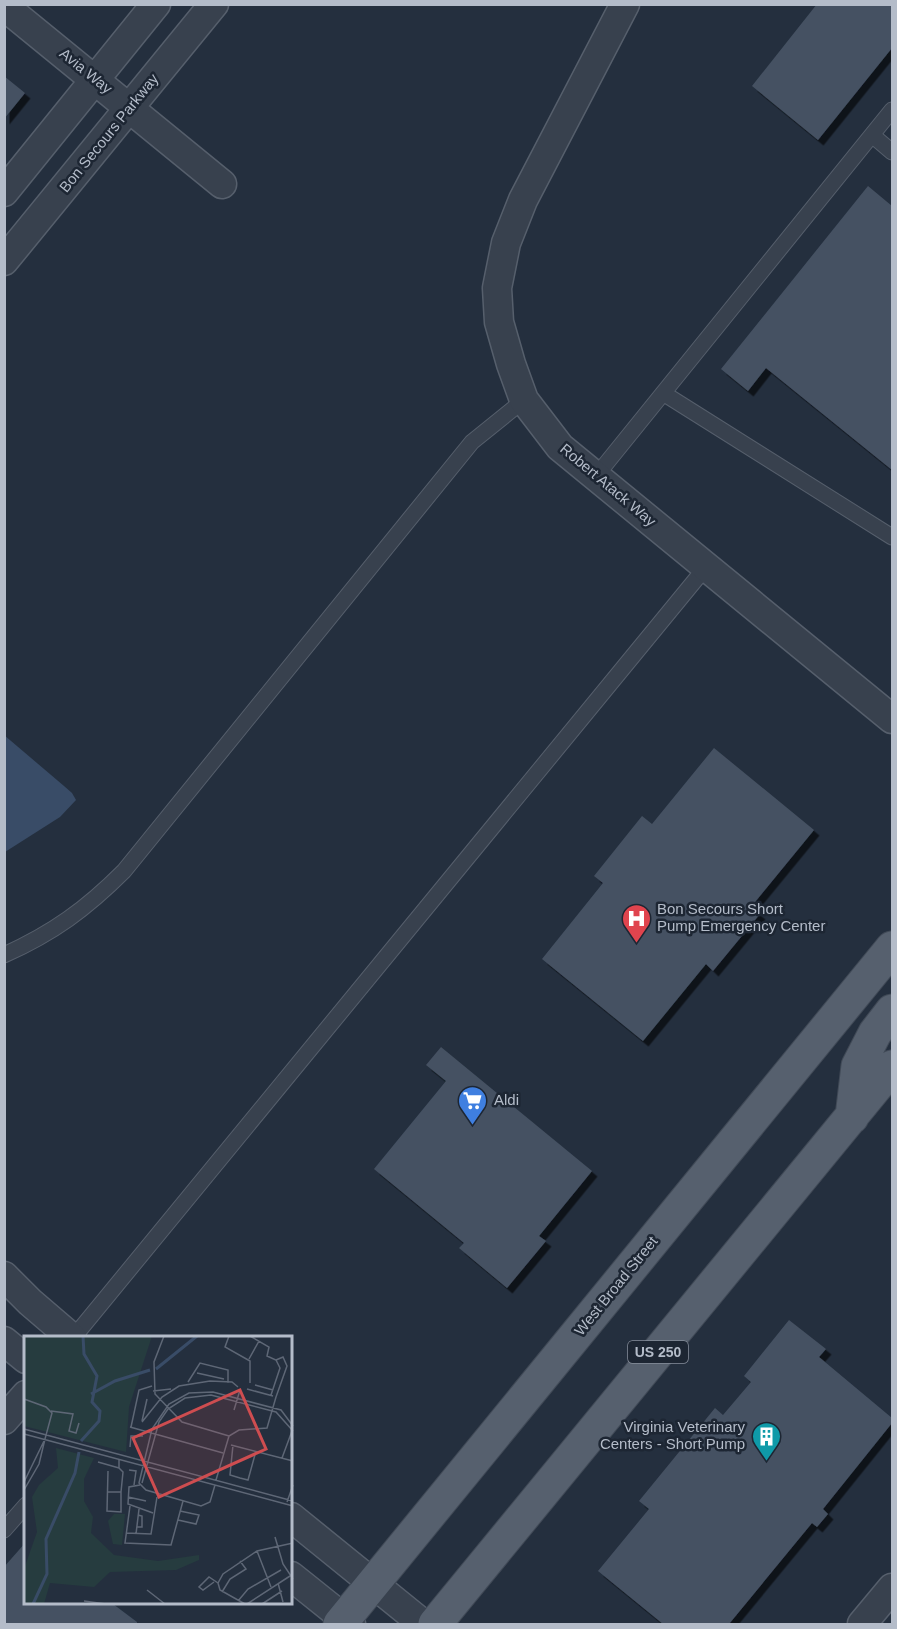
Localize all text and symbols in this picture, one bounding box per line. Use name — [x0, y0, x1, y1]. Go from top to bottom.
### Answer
street label: Avia Way — [57, 44, 116, 97]
street label: Bon Secours Parkway — [56, 70, 162, 195]
street label: Robert Atack Way — [557, 440, 660, 530]
place label: Bon Secours Short Pump Emergency Center — [657, 900, 825, 934]
hospital icon: Bon Secours Short Pump Emergency Center — [620, 902, 652, 944]
supermarket icon: Aldi — [457, 1084, 489, 1126]
place label: Aldi — [494, 1091, 519, 1108]
street label: West Broad Street — [571, 1232, 661, 1339]
inset map — [24, 1336, 292, 1605]
road number: US 250 — [628, 1341, 688, 1363]
place label: Virginia Veterinary Centers - Short Pump — [600, 1418, 745, 1452]
building icon: Virginia Veterinary Centers - Short Pump — [750, 1420, 782, 1462]

